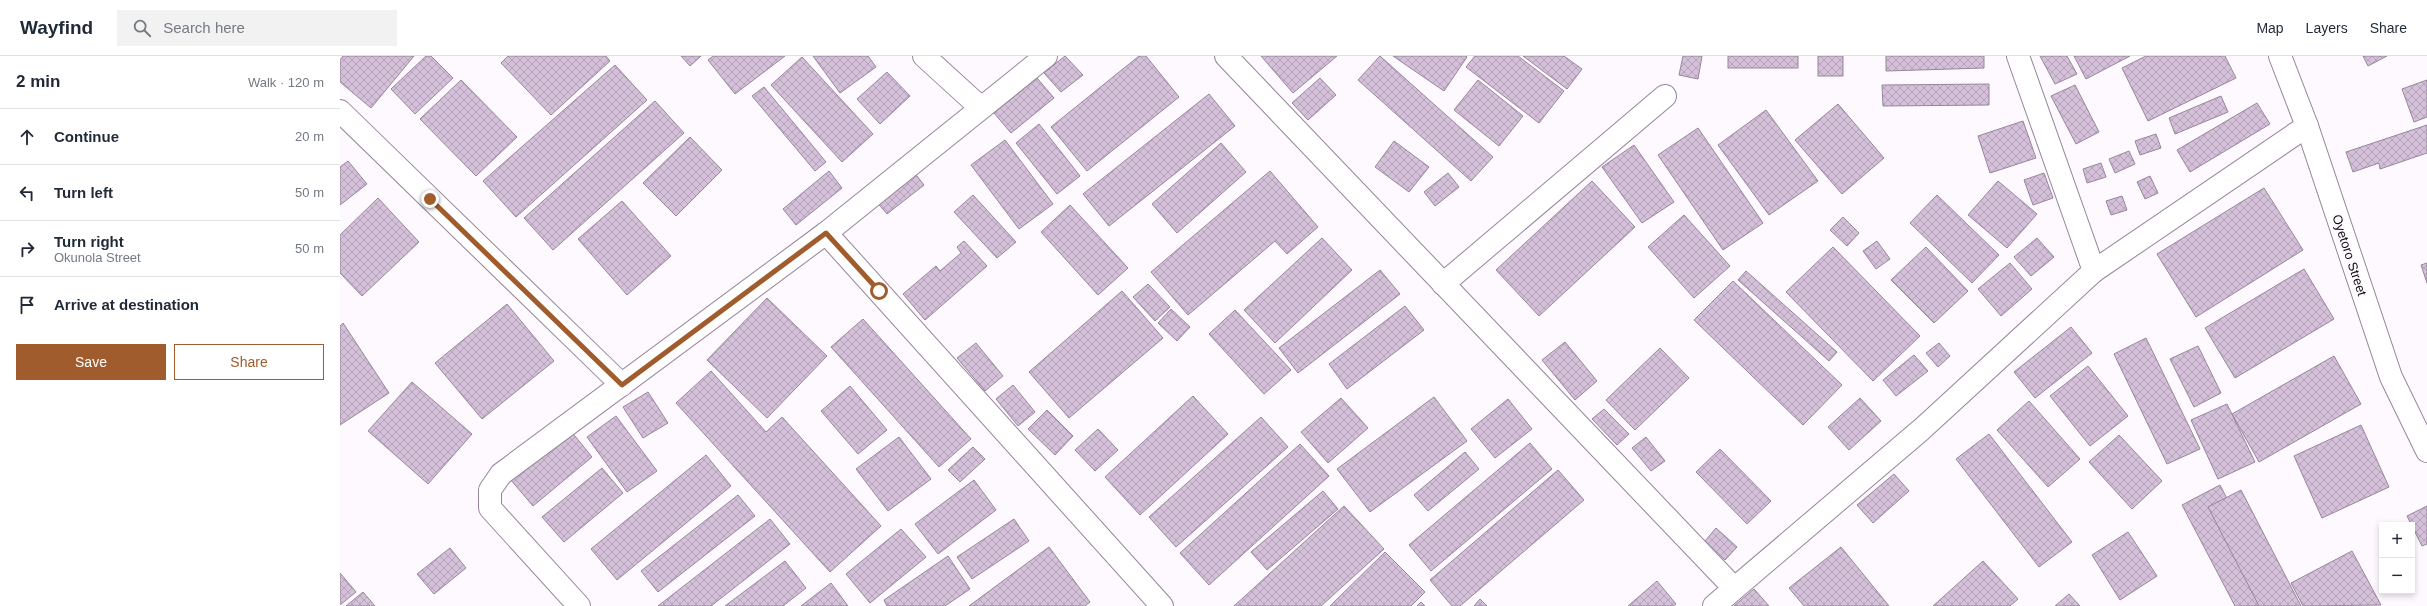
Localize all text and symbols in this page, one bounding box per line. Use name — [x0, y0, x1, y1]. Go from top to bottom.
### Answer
search box — [117, 10, 397, 46]
text: Wayfind — [20, 17, 93, 38]
icon: search — [131, 17, 153, 39]
text: Search here — [163, 19, 245, 36]
text: Map — [2256, 20, 2284, 36]
text: Layers — [2306, 20, 2348, 36]
text: Share — [2370, 20, 2407, 36]
text: 2 min — [16, 72, 60, 91]
text: Walk · 120 m — [248, 75, 324, 90]
icon: ahead — [16, 126, 38, 148]
text: Continue — [54, 128, 119, 145]
text: 20 m — [295, 129, 324, 144]
icon: left — [16, 182, 38, 204]
text: Turn left — [54, 184, 113, 201]
text: 50 m — [295, 185, 324, 200]
route end — [421, 190, 439, 208]
street label: Oyetoro Street — [2329, 213, 2370, 298]
text: Turn right — [54, 233, 124, 250]
icon: right — [16, 238, 38, 260]
text: 50 m — [295, 241, 324, 256]
text: Okunola Street — [54, 250, 141, 265]
route start — [870, 282, 888, 300]
icon: arrive — [16, 294, 38, 316]
text: Arrive at destination — [54, 296, 199, 313]
button: Save — [16, 344, 166, 380]
button: Share — [174, 344, 324, 380]
map controls — [2379, 522, 2415, 594]
button: + — [2379, 522, 2415, 558]
button: − — [2379, 558, 2415, 594]

